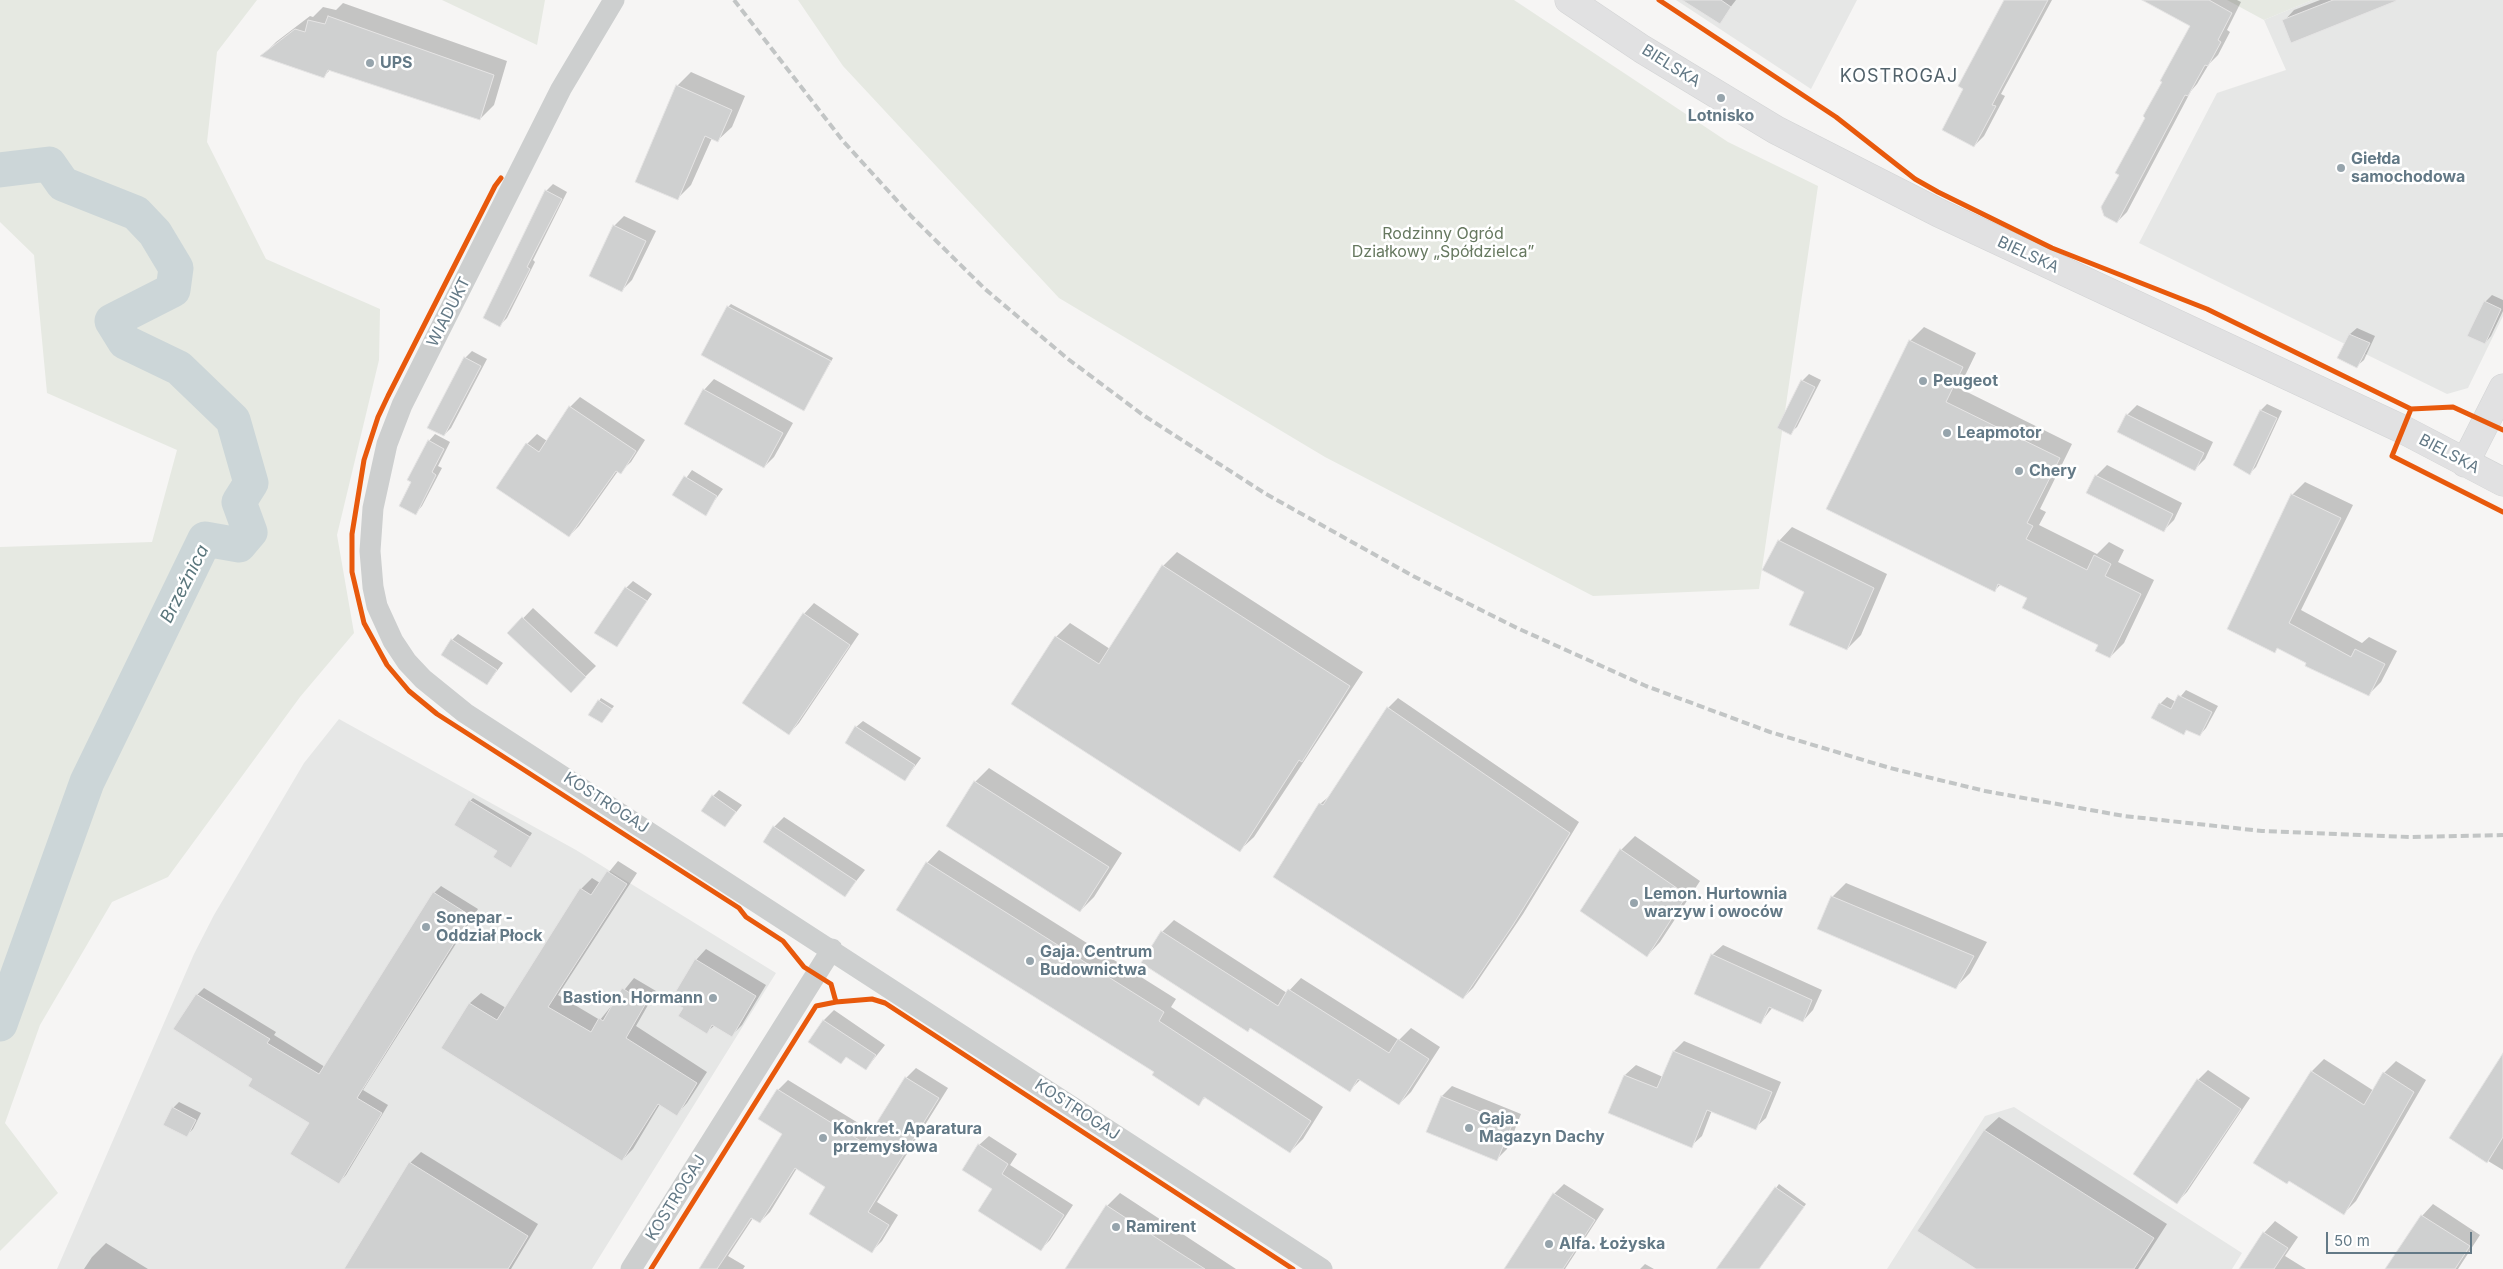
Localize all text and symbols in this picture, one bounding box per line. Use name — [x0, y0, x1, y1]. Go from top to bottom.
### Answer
street label: BIELSKA — [1638, 41, 1704, 91]
place label: UPS — [380, 53, 413, 73]
marker: UPS — [364, 57, 376, 69]
district label: KOSTROGAJ — [1839, 66, 1959, 88]
marker: Lotnisko — [1715, 92, 1727, 104]
place label: Lotnisko — [1688, 106, 1754, 126]
place label: Giełda samochodowa — [2351, 149, 2465, 187]
marker: Giełda samochodowa — [2335, 162, 2347, 174]
park label: Rodzinny Ogród Działkowy „Spółdzielca” — [1352, 224, 1534, 262]
street label: BIELSKA — [1994, 232, 2062, 278]
street label: WIADUKT — [423, 274, 475, 350]
place label: Peugeot — [1933, 371, 1998, 391]
marker: Peugeot — [1917, 375, 1929, 387]
place label: Leapmotor — [1957, 423, 2042, 443]
marker: Leapmotor — [1941, 427, 1953, 439]
street label: BIELSKA — [2416, 430, 2482, 478]
place label: Chery — [2029, 461, 2077, 481]
marker: Chery — [2013, 465, 2025, 477]
water label: Brzeźnica — [156, 541, 214, 627]
street label: KOSTROGAJ — [560, 768, 652, 838]
place label: Lemon. Hurtownia warzyw i owoców — [1644, 884, 1787, 922]
marker: Lemon. Hurtownia warzyw i owoców — [1628, 897, 1640, 909]
place label: Sonepar - Oddział Płock — [436, 908, 543, 946]
marker: Sonepar - Oddział Płock — [420, 921, 432, 933]
place label: Gaja. Centrum Budownictwa — [1040, 942, 1152, 980]
marker: Gaja. Centrum Budownictwa — [1024, 955, 1036, 967]
place label: Bastion. Hormann — [563, 988, 703, 1008]
marker: Bastion. Hormann — [707, 992, 719, 1004]
street label: KOSTROGAJ — [1031, 1075, 1123, 1145]
place label: Gaja. Magazyn Dachy — [1479, 1109, 1605, 1147]
place label: Konkret. Aparatura przemysłowa — [833, 1119, 982, 1157]
marker: Gaja. Magazyn Dachy — [1463, 1122, 1475, 1134]
marker: Konkret. Aparatura przemysłowa — [817, 1132, 829, 1144]
street label: KOSTROGAJ — [642, 1152, 710, 1244]
place label: Ramirent — [1126, 1217, 1196, 1237]
marker: Ramirent — [1110, 1221, 1122, 1233]
scale bar — [2328, 1222, 2474, 1254]
text: 50 m — [2334, 1231, 2370, 1250]
place label: Alfa. Łożyska — [1559, 1234, 1665, 1254]
marker: Alfa. Łożyska — [1543, 1238, 1555, 1250]

